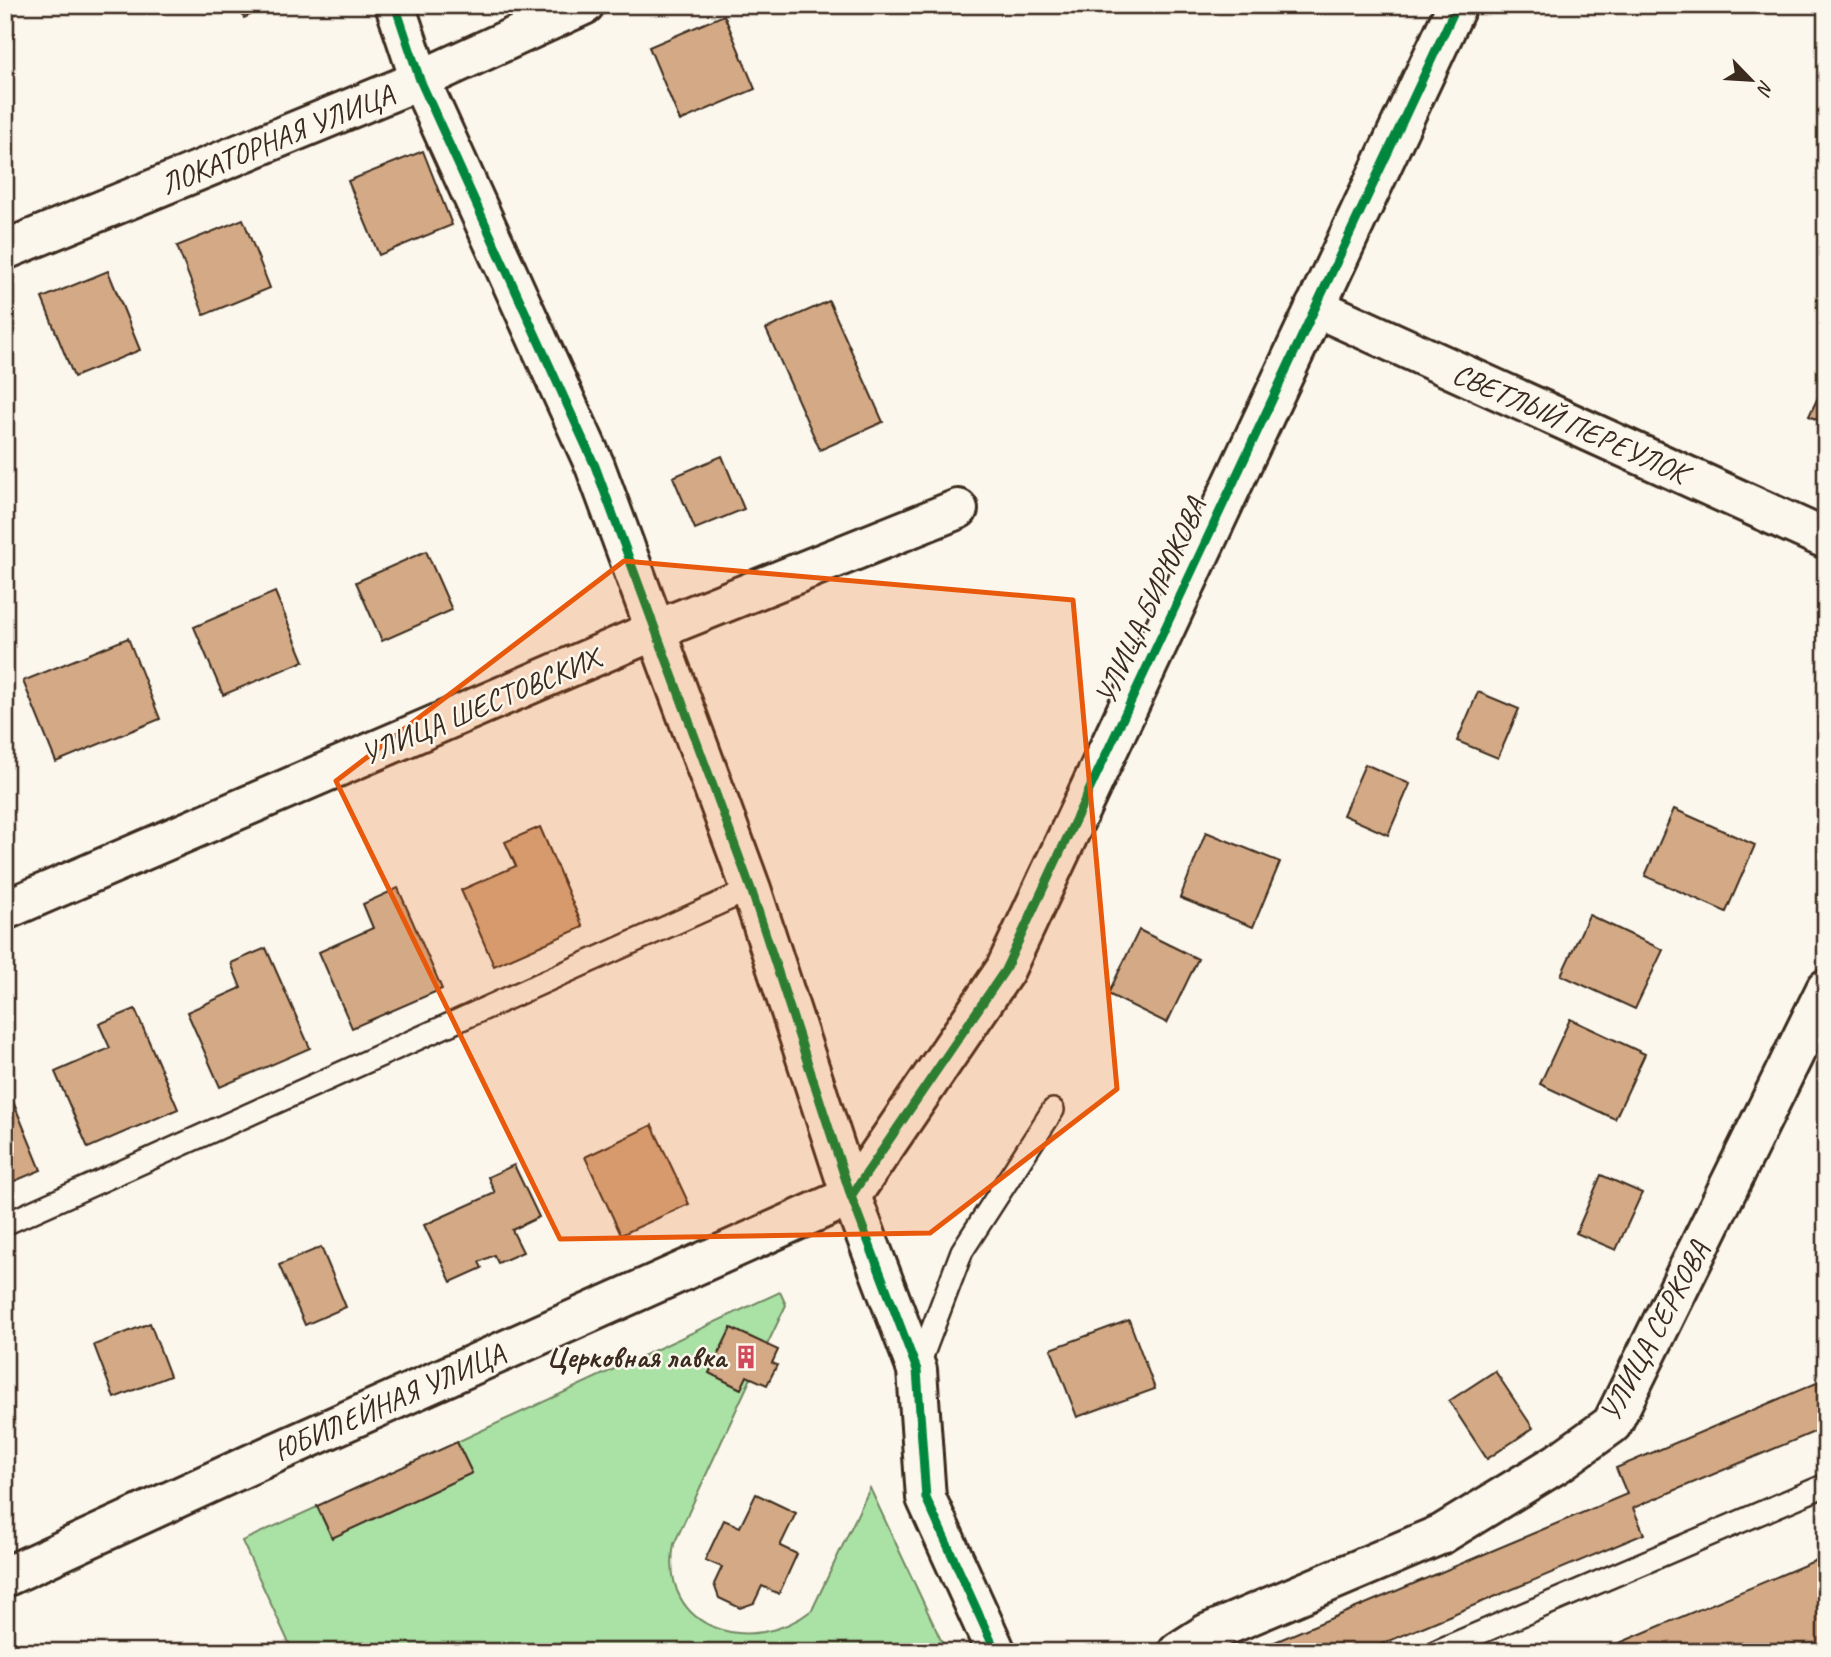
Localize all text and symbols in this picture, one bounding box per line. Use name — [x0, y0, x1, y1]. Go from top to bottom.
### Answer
north arrow — [1716, 46, 1786, 116]
street label: ЛОКАТОРНАЯ УЛИЦА — [155, 75, 400, 203]
text: N — [1751, 76, 1779, 100]
street label: СВЕТЛЫЙ ПЕРЕУЛОК — [1447, 354, 1699, 494]
street label: УЛИЦА БИРЮКОВА — [1086, 490, 1215, 710]
street label: УЛИЦА ШЕСТОВСКИХ — [355, 637, 609, 773]
street label: УЛИЦА СЕРКОВА — [1591, 1234, 1718, 1428]
street label: ЮБИЛЕЙНАЯ УЛИЦА — [268, 1334, 511, 1470]
place label: Церковная лавка — [546, 1338, 729, 1376]
building icon: Церковная лавка — [732, 1343, 760, 1371]

